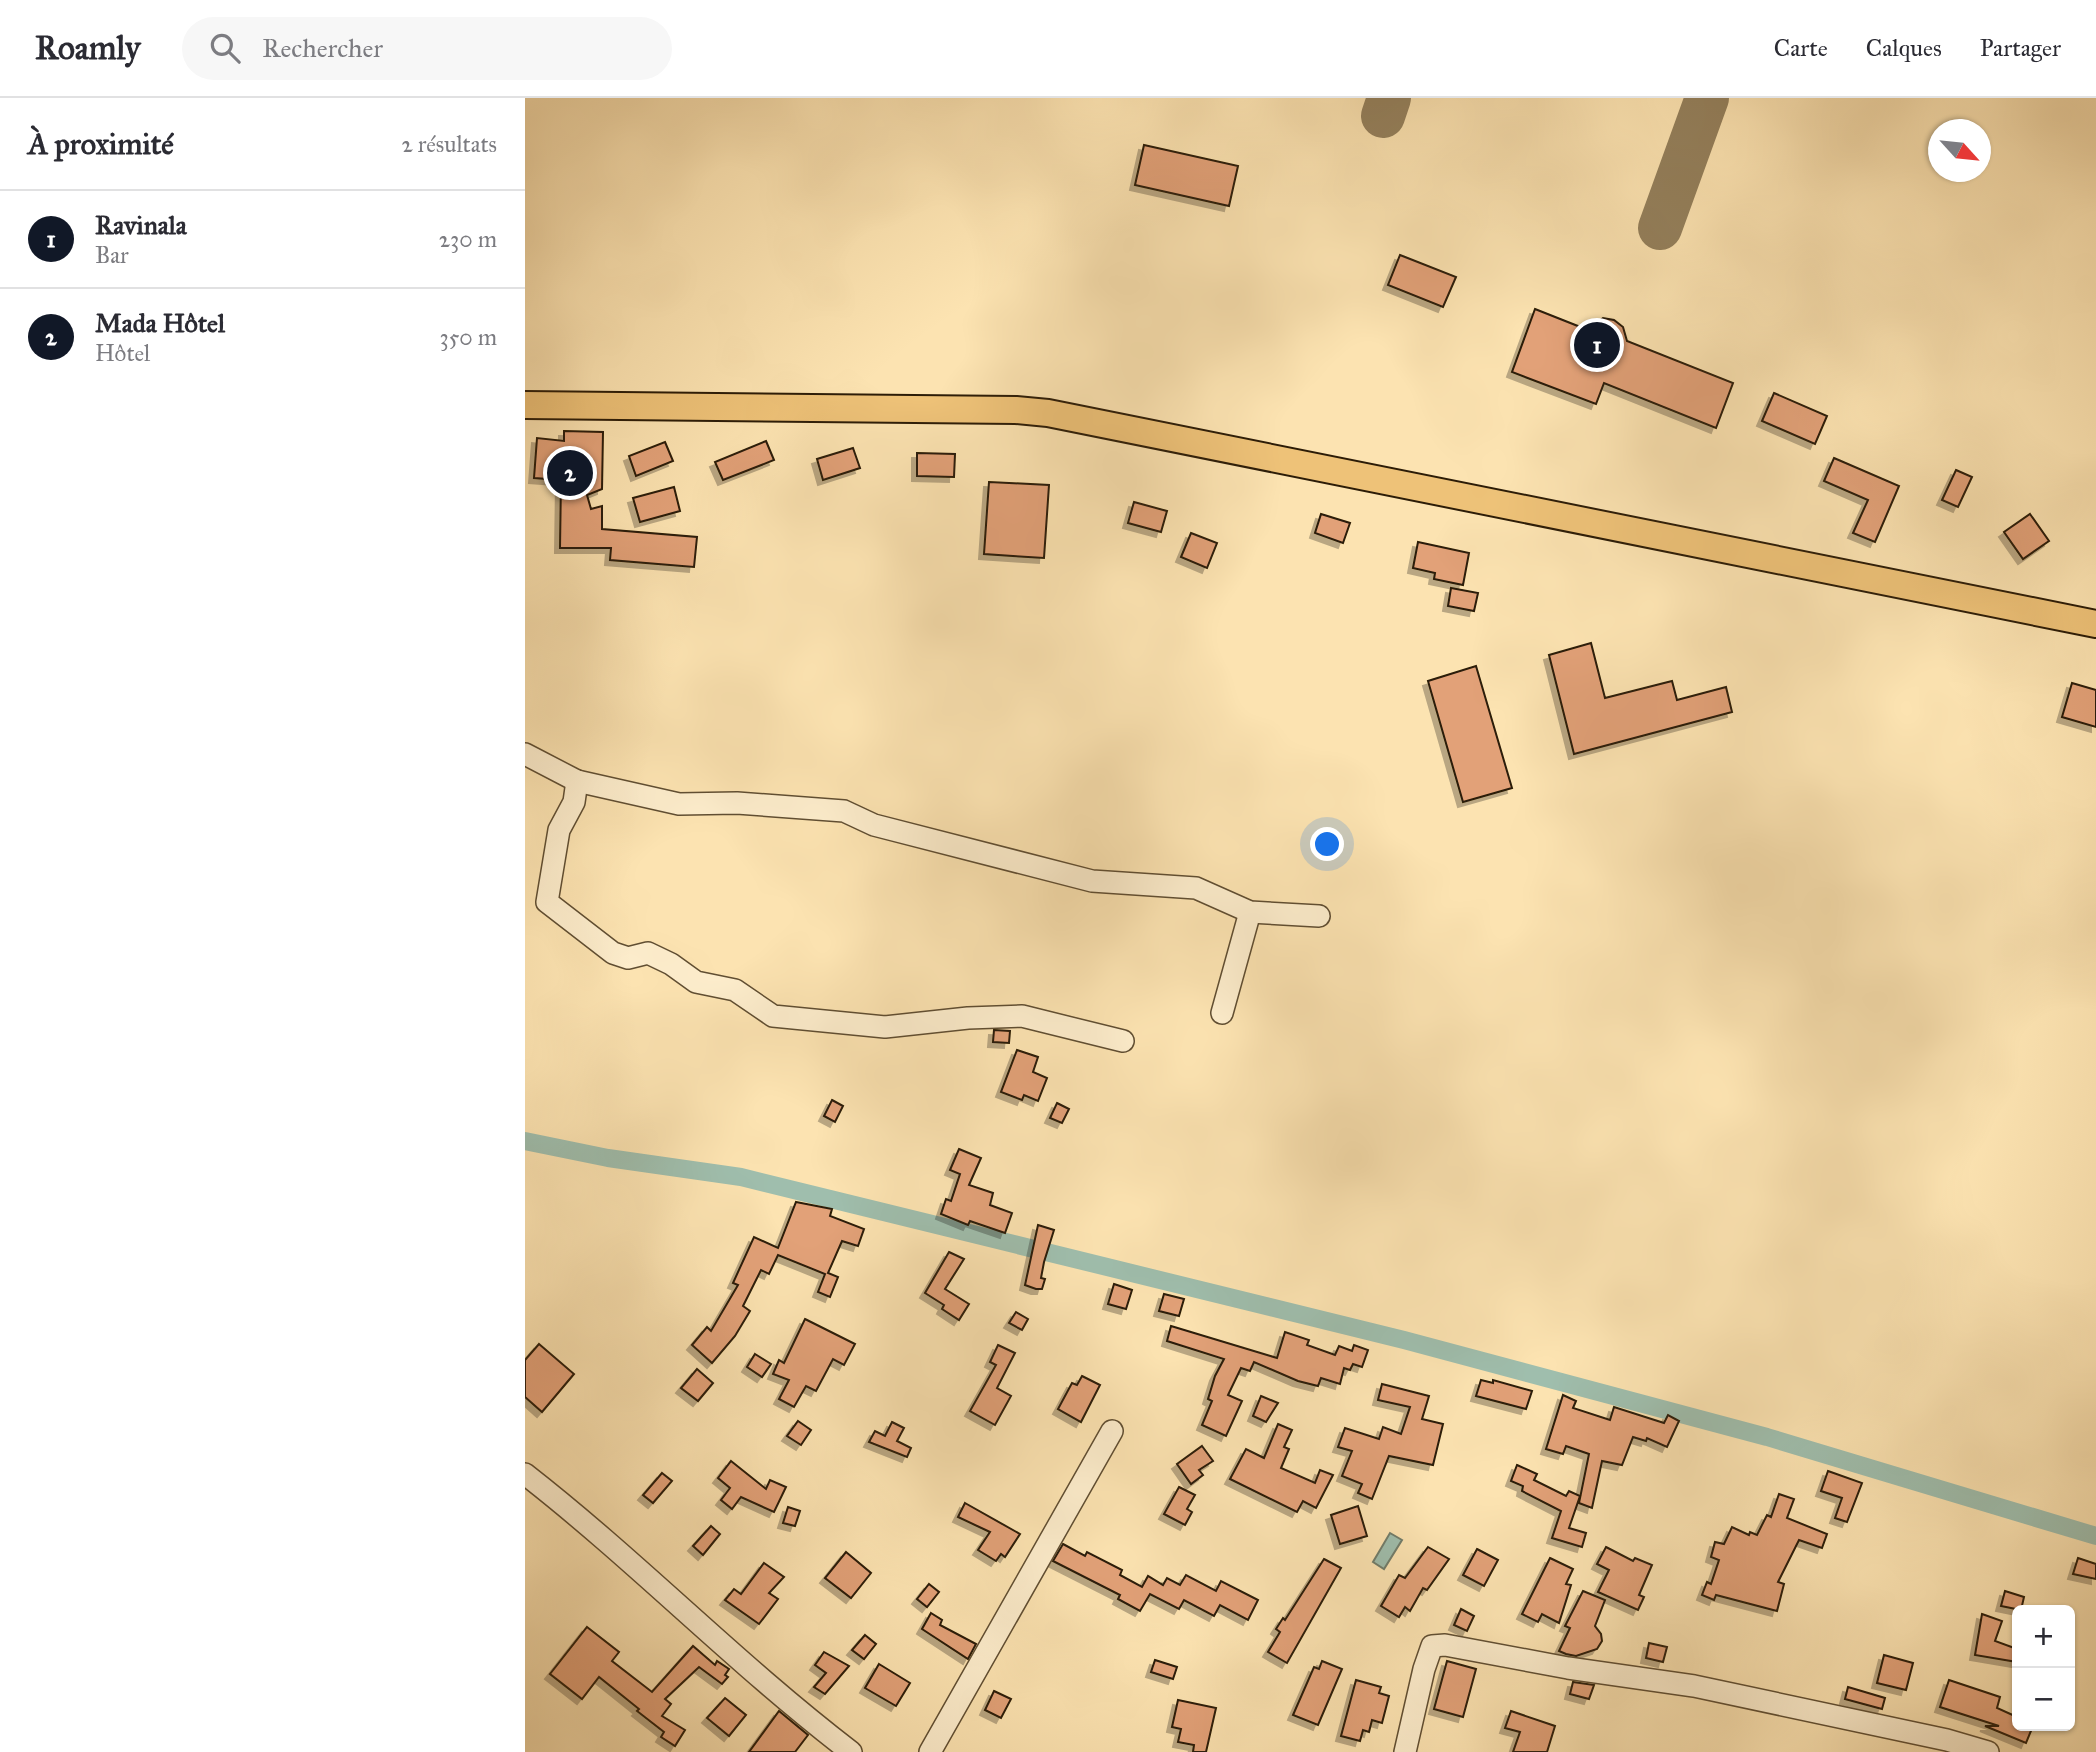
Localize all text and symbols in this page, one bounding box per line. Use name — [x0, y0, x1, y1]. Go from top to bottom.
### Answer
search box — [182, 17, 672, 80]
text: Roamly — [35, 28, 140, 68]
icon: search — [206, 29, 244, 67]
text: Rechercher — [262, 32, 383, 64]
text: Carte — [1774, 33, 1828, 63]
text: Calques — [1866, 33, 1942, 63]
text: Partager — [1980, 33, 2061, 63]
north arrow — [1928, 119, 1991, 182]
text: À proximité — [28, 126, 174, 162]
text: 2 résultats — [401, 130, 497, 158]
text: Ravinala — [95, 209, 187, 241]
text: 1 — [46, 225, 56, 253]
text: 230 m — [439, 225, 497, 253]
text: Bar — [95, 241, 129, 269]
text: Mada Hôtel — [95, 307, 225, 339]
pin: 1 — [1574, 319, 1620, 371]
text: 2 — [45, 323, 57, 351]
text: 350 m — [439, 323, 497, 351]
text: Hôtel — [95, 339, 150, 367]
pin: 2 — [547, 447, 593, 499]
your location — [1310, 827, 1344, 861]
map controls — [2012, 1605, 2075, 1731]
button: + — [2012, 1605, 2075, 1668]
button: − — [2012, 1668, 2075, 1731]

